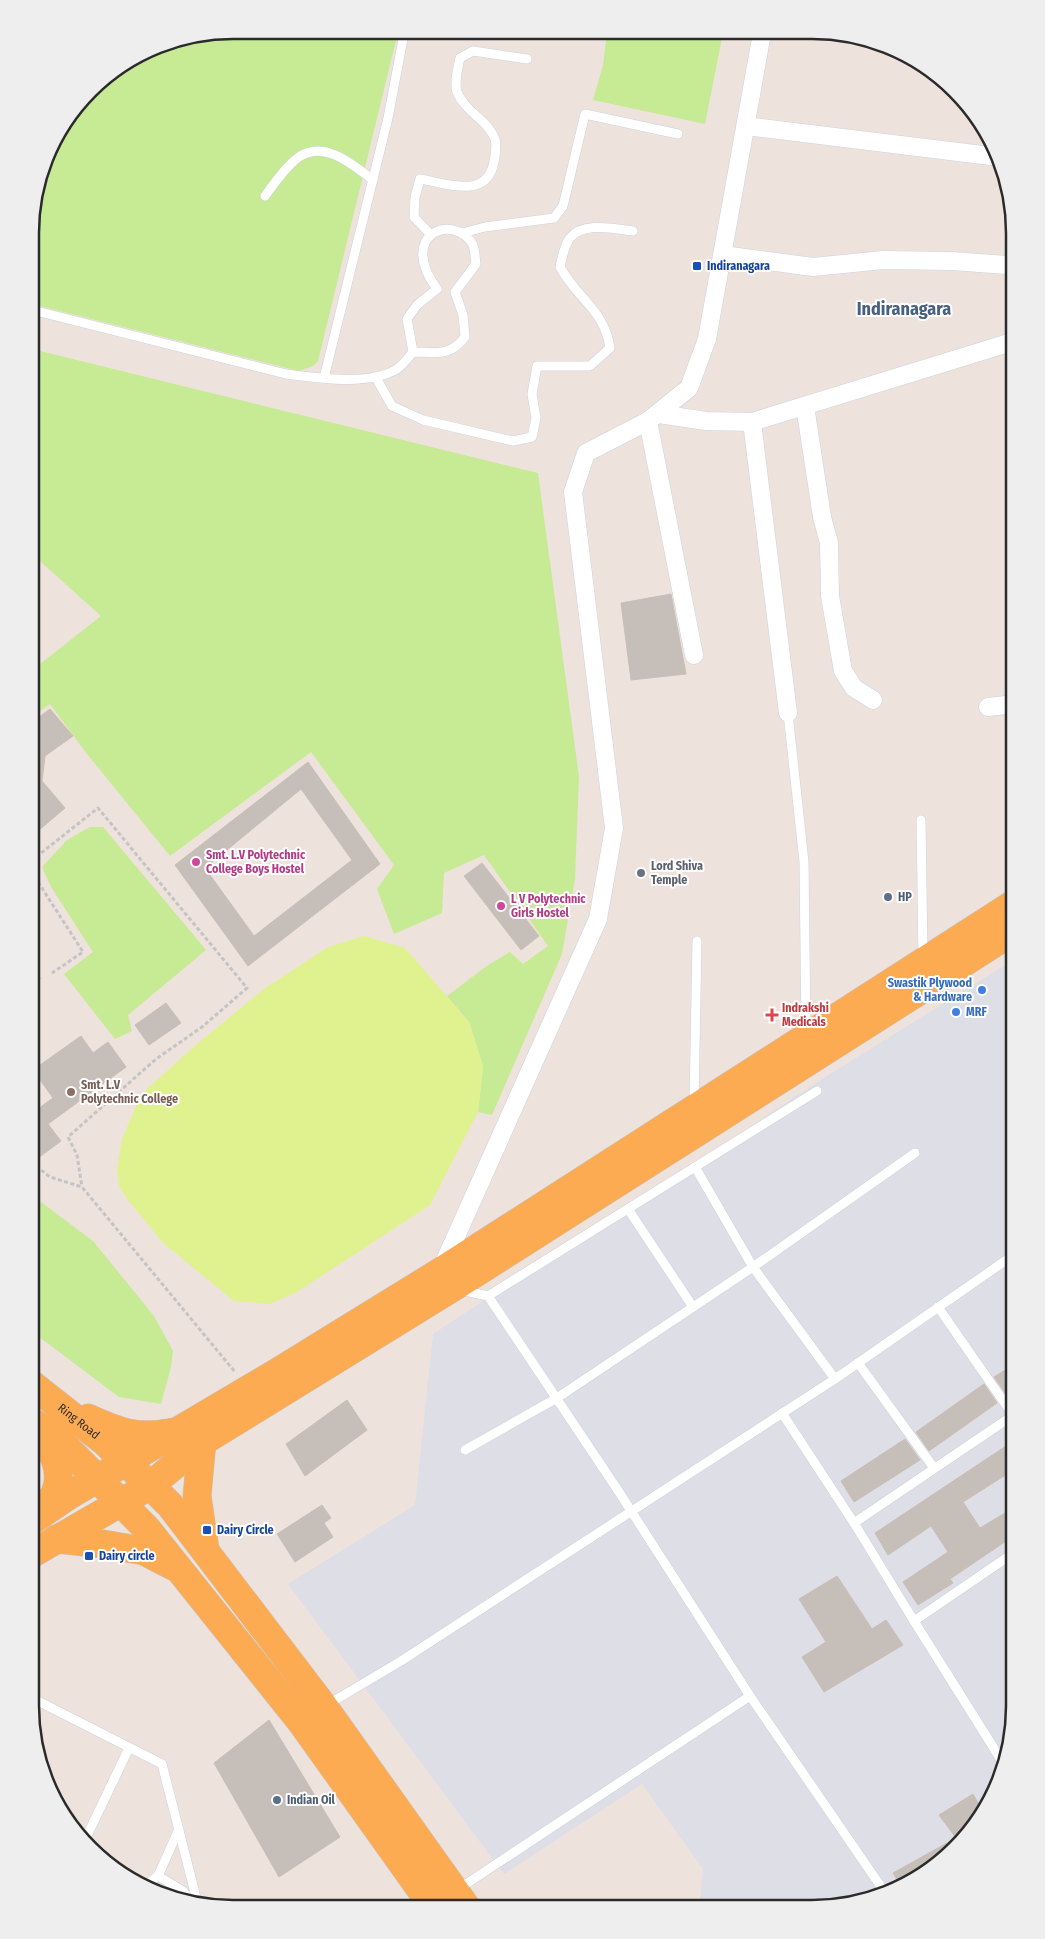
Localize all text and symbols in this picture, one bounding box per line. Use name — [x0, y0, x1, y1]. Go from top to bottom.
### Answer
place label: Indiranagara — [707, 259, 770, 273]
marker: Indiranagara — [691, 260, 703, 272]
district label: Indiranagara — [857, 298, 951, 320]
place label: Smt. L.V Polytechnic College Boys Hostel — [206, 848, 306, 876]
marker: Smt. L.V Polytechnic College Boys Hostel — [190, 856, 202, 868]
place label: Lord Shiva Temple — [651, 859, 703, 887]
marker: Lord Shiva Temple — [635, 867, 647, 879]
place label: HP — [898, 890, 912, 904]
marker: HP — [882, 891, 894, 903]
place label: L V Polytechnic Girls Hostel — [511, 892, 586, 920]
marker: L V Polytechnic Girls Hostel — [495, 900, 507, 912]
place label: Swastik Plywood & Hardware — [888, 976, 972, 1004]
marker: Swastik Plywood & Hardware — [976, 984, 988, 996]
place label: Indrakshi Medicals — [782, 1001, 829, 1029]
place label: MRF — [966, 1005, 987, 1019]
marker: MRF — [950, 1006, 962, 1018]
marker: Indrakshi Medicals — [766, 1009, 778, 1021]
place label: Smt. L.V Polytechnic College — [81, 1078, 178, 1106]
marker: Smt. L.V Polytechnic College — [65, 1086, 77, 1098]
street label: Ring Road — [55, 1401, 102, 1442]
place label: Dairy Circle — [217, 1523, 274, 1537]
marker: Dairy Circle — [201, 1524, 213, 1536]
place label: Dairy circle — [99, 1549, 155, 1563]
marker: Dairy circle — [83, 1550, 95, 1562]
place label: Indian Oil — [287, 1793, 336, 1807]
marker: Indian Oil — [271, 1794, 283, 1806]

